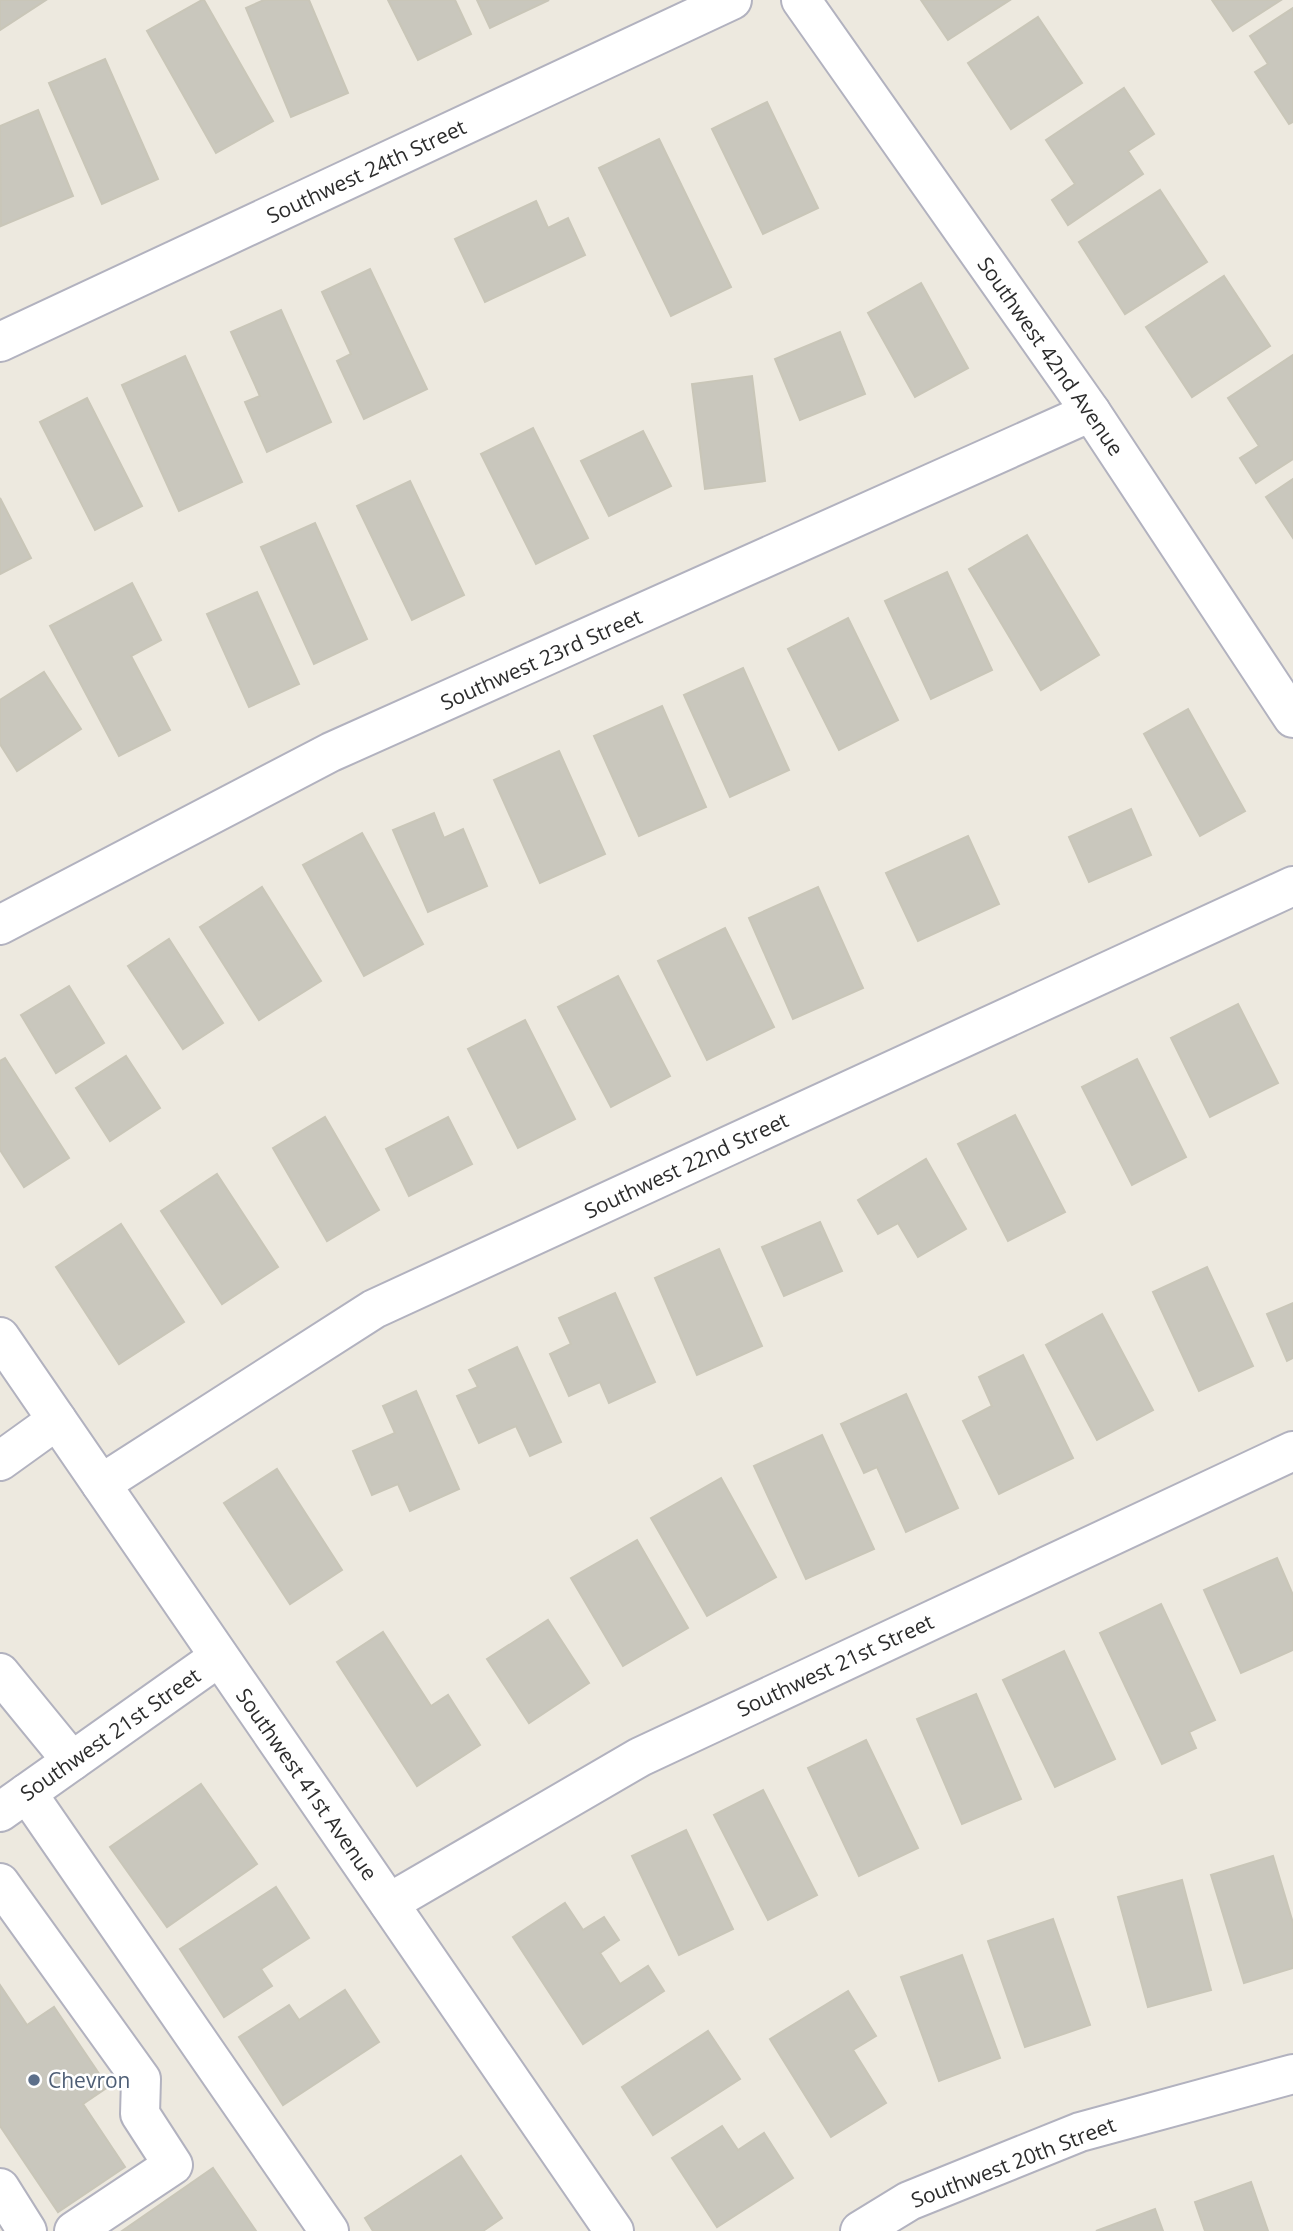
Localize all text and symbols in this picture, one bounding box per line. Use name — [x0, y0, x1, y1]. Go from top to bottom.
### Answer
street label: Southwest 24th Street — [262, 112, 470, 230]
street label: Southwest 42nd Avenue — [972, 251, 1130, 461]
street label: Southwest 23rd Street — [436, 602, 646, 716]
street label: Southwest 22nd Street — [579, 1105, 793, 1225]
street label: Southwest 21st Street — [732, 1607, 938, 1723]
street label: Southwest 21st Street — [14, 1661, 206, 1807]
street label: Southwest 41st Avenue — [230, 1682, 384, 1886]
place label: Chevron — [48, 2066, 130, 2094]
marker: Chevron — [26, 2072, 42, 2088]
street label: Southwest 20th Street — [907, 2110, 1119, 2214]

